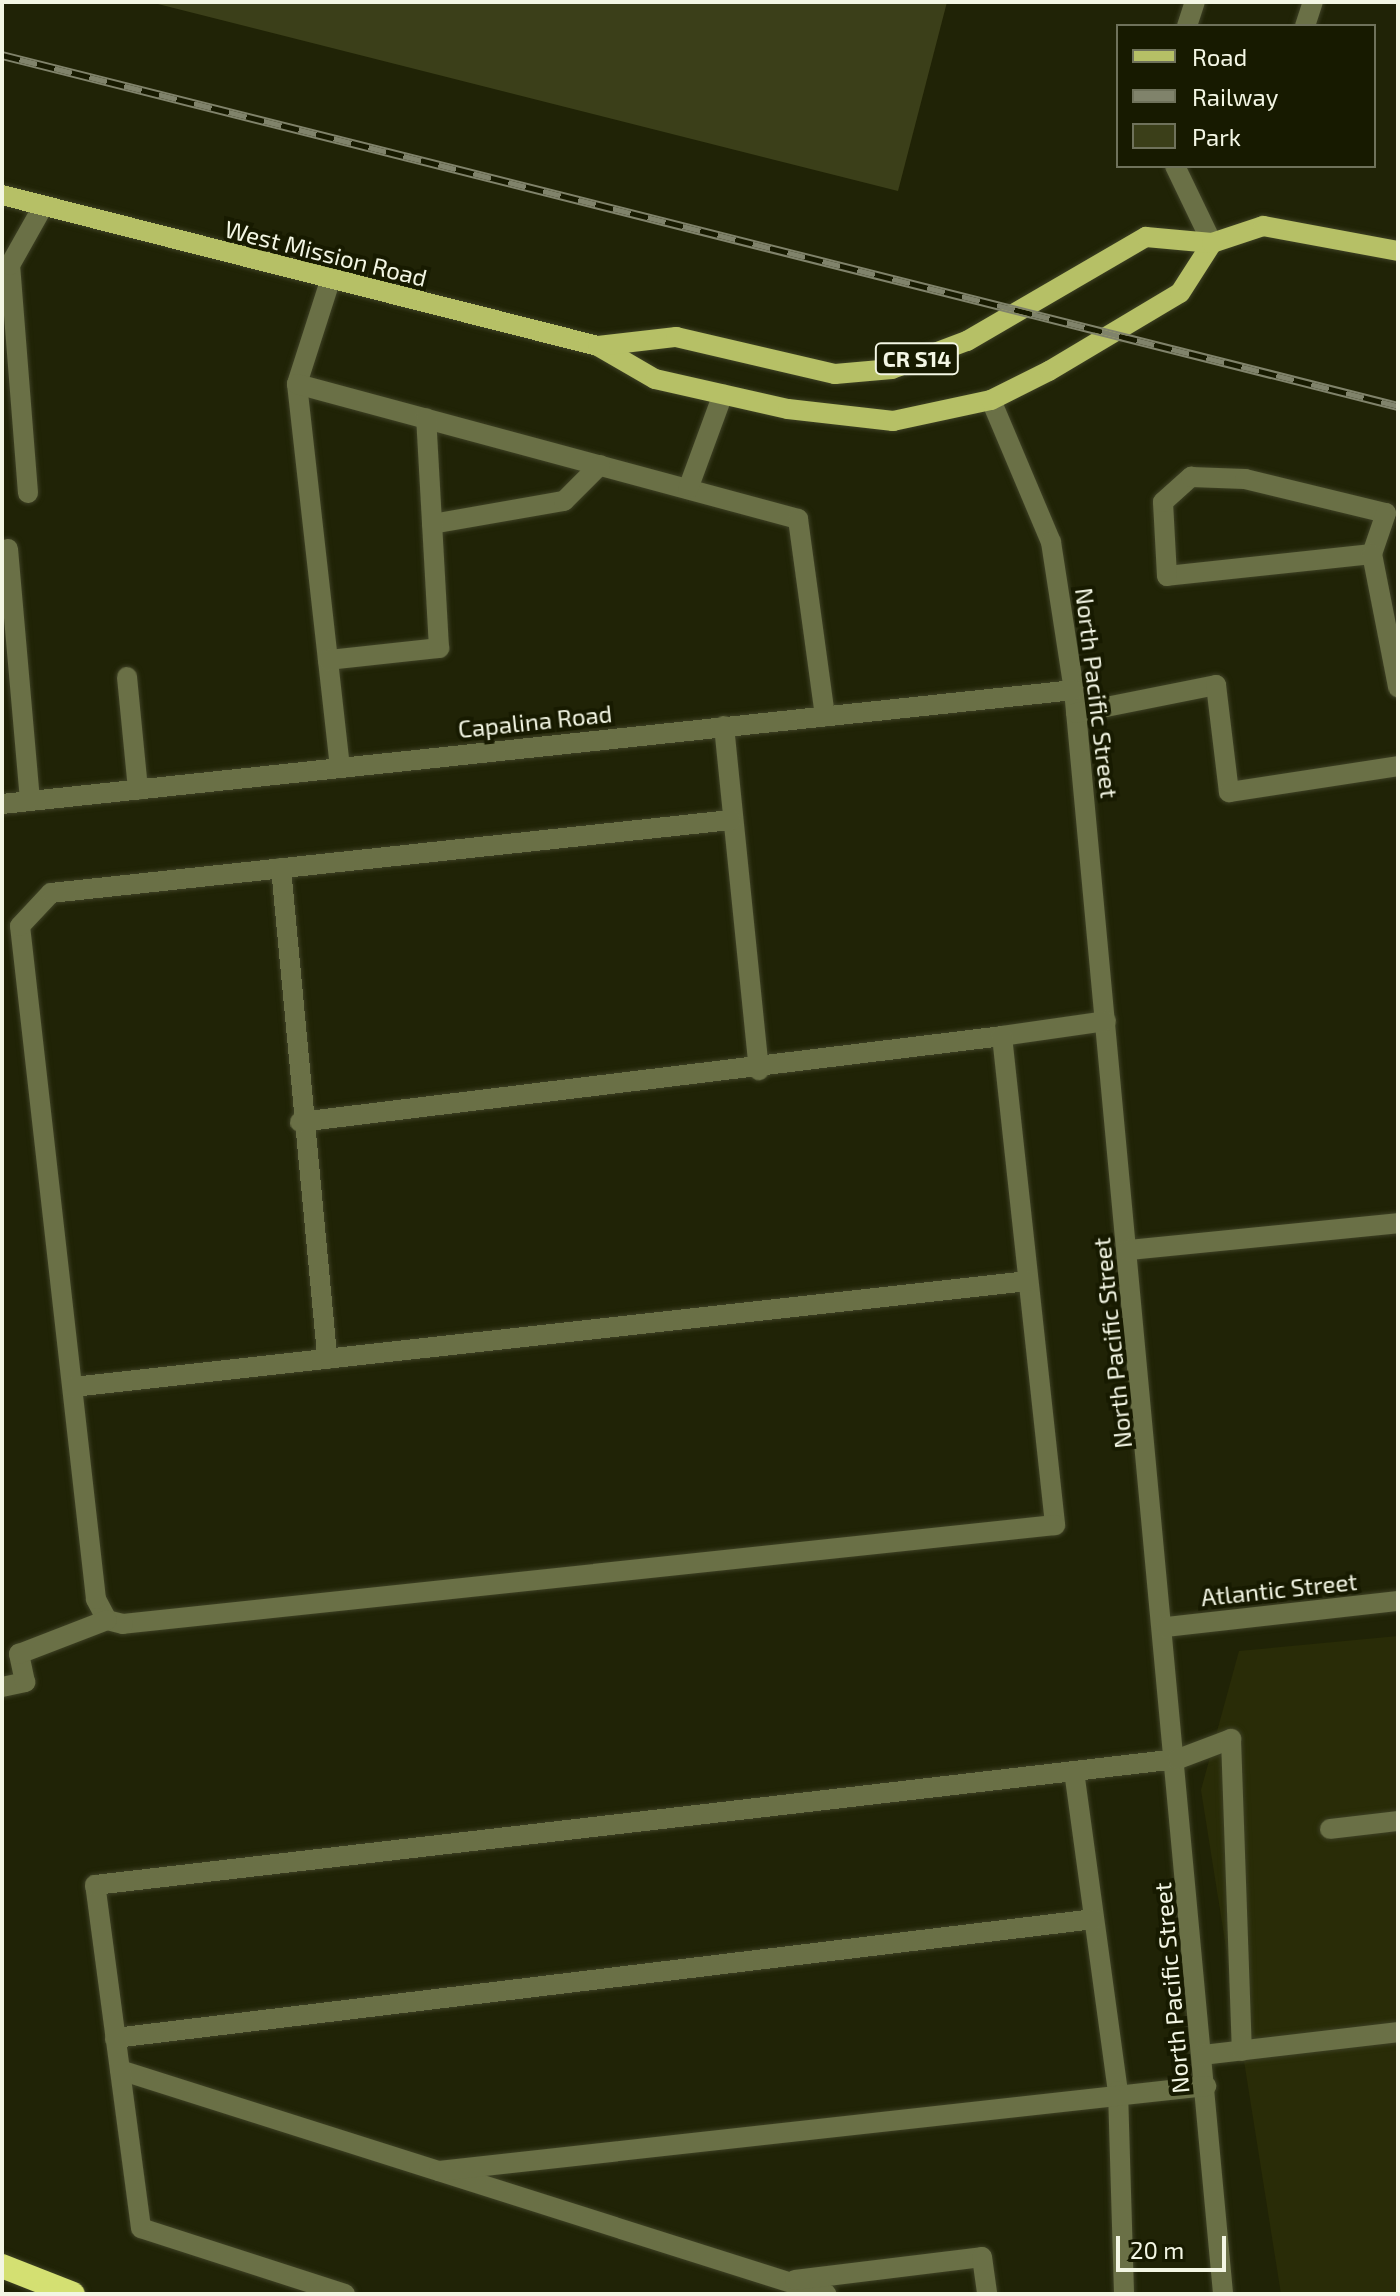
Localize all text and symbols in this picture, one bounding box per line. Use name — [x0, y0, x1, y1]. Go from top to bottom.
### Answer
legend — [1116, 24, 1376, 168]
text: Road — [1192, 42, 1247, 71]
text: Railway — [1192, 82, 1278, 111]
text: Park — [1192, 122, 1241, 151]
street label: West Mission Road — [222, 214, 430, 292]
road number: CR S14 — [873, 341, 961, 377]
street label: North Pacific Street — [1070, 586, 1124, 800]
street label: Capalina Road — [457, 699, 613, 743]
street label: North Pacific Street — [1087, 1236, 1137, 1450]
street label: Atlantic Street — [1199, 1566, 1359, 1612]
street label: North Pacific Street — [1147, 1881, 1195, 2095]
scale bar — [1120, 2220, 1230, 2270]
text: 20 m — [1130, 2235, 1184, 2264]

